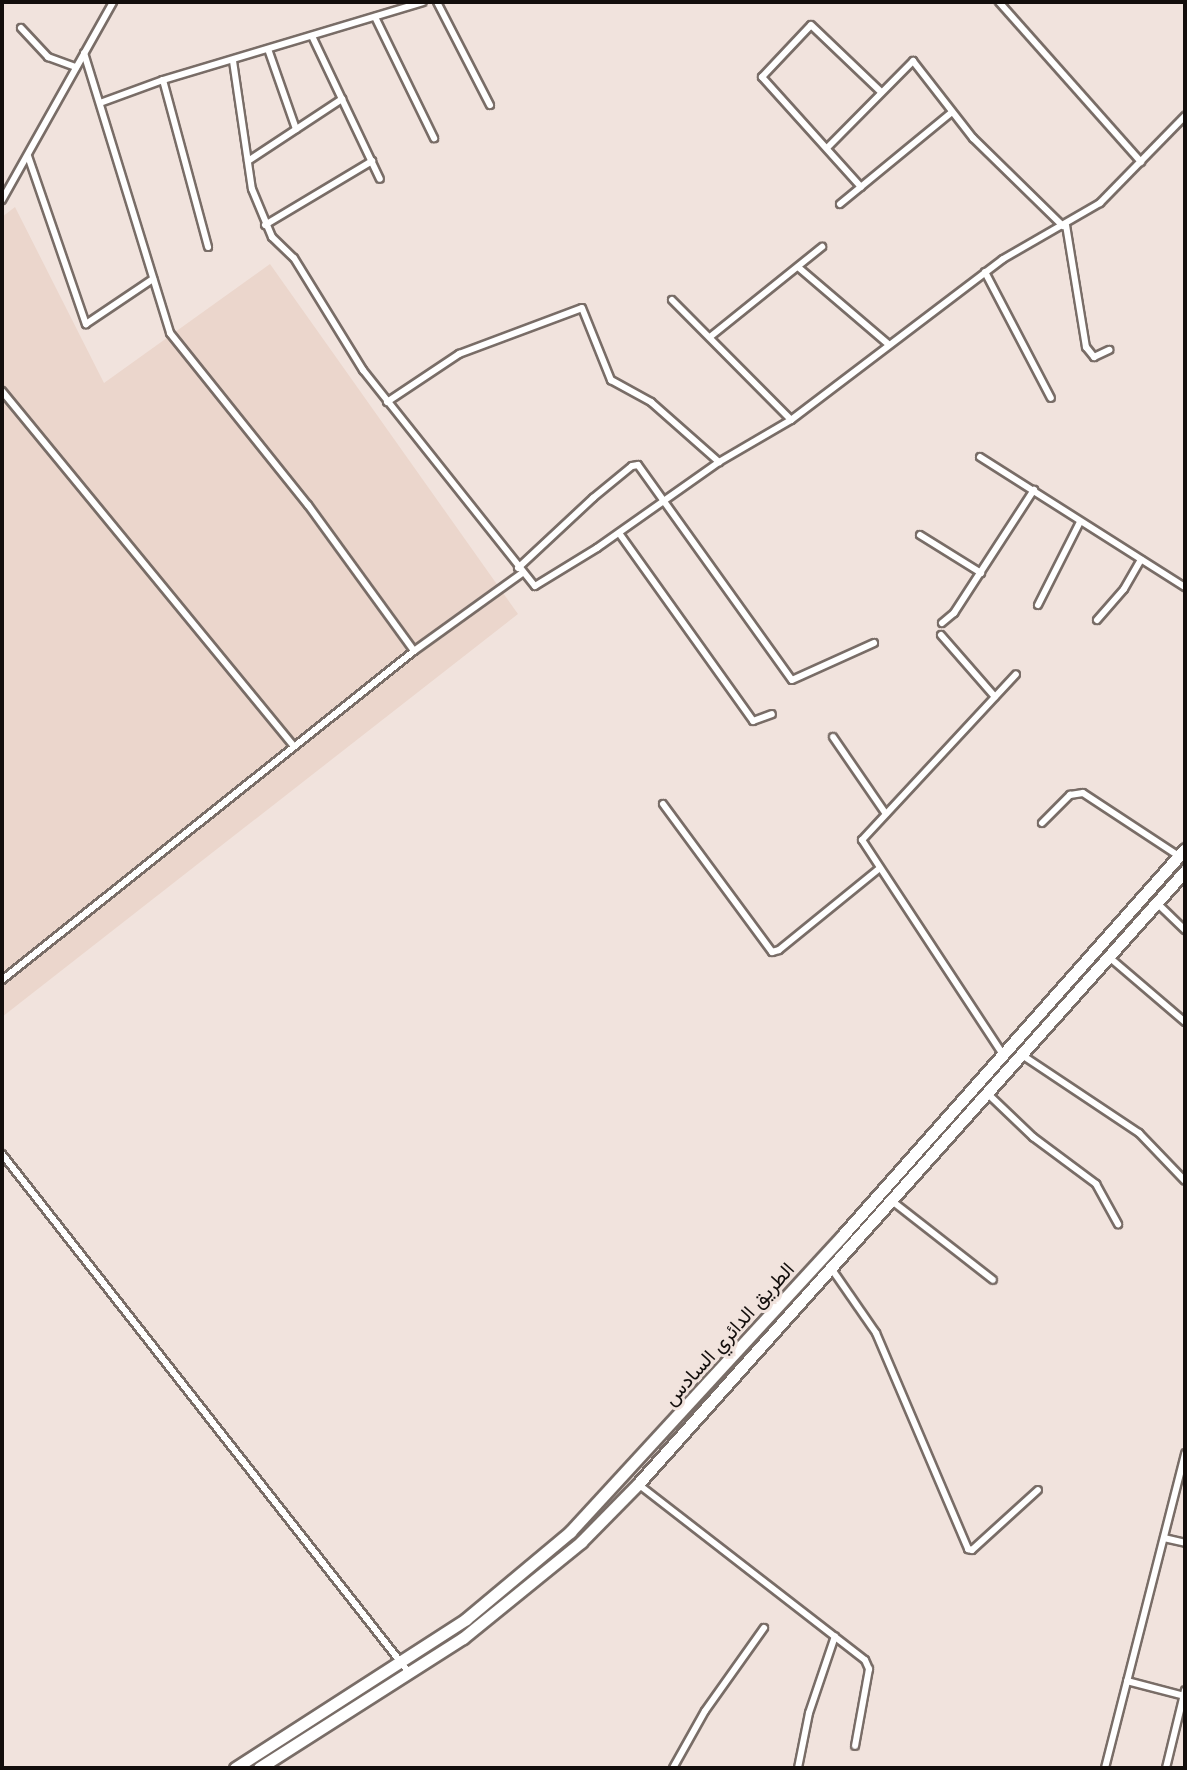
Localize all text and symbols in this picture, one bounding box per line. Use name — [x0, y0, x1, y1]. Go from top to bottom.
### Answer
street label: الطريق الدائري السادس — [659, 1258, 799, 1410]

